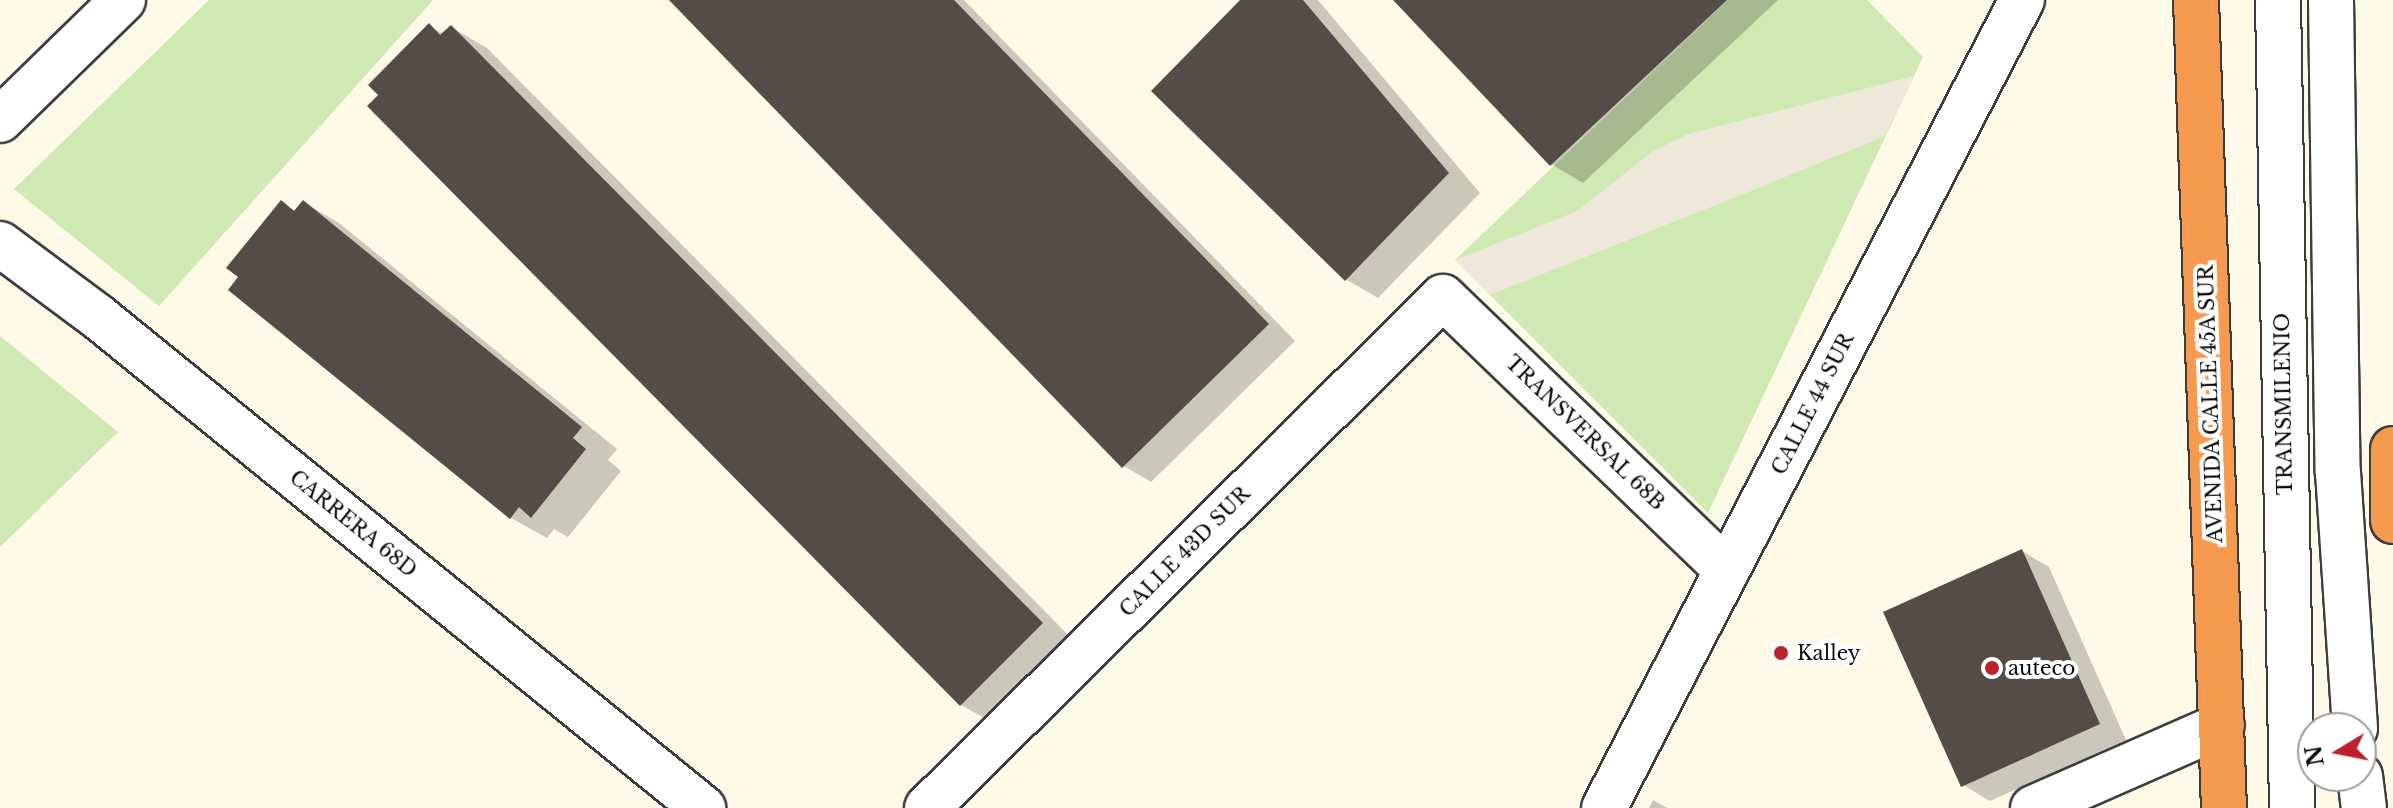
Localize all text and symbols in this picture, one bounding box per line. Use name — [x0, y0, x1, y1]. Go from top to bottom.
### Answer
street label: AVENIDA CALLE 45A SUR — [2194, 264, 2228, 544]
street label: TRANSMILENIO — [2270, 313, 2298, 495]
street label: CALLE 44 SUR — [1767, 329, 1859, 479]
street label: TRANSVERSAL 68B — [1500, 351, 1670, 515]
street label: CARRERA 68D — [284, 465, 422, 583]
street label: CALLE 43D SUR — [1115, 482, 1255, 622]
place label: Kalley — [1797, 641, 1861, 665]
marker: Kalley — [1772, 644, 1790, 662]
place label: auteco — [2008, 656, 2075, 680]
marker: auteco — [1983, 659, 2001, 677]
north arrow — [2297, 712, 2377, 792]
text: N — [2300, 743, 2330, 768]

